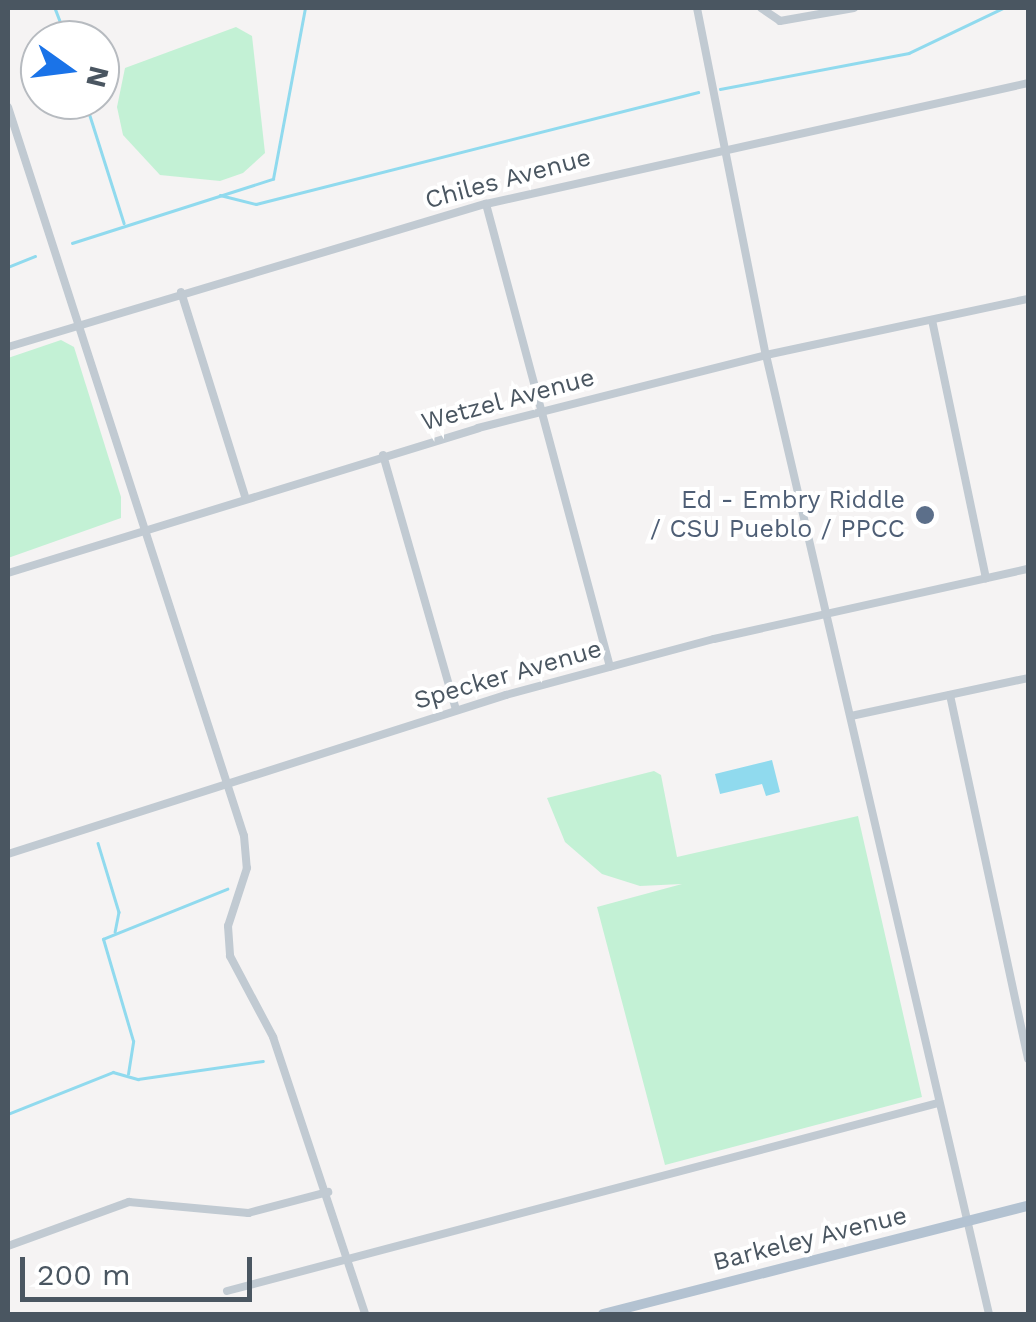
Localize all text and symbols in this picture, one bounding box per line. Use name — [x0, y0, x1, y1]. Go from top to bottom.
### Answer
north arrow — [20, 20, 120, 120]
text: N — [79, 63, 116, 91]
street label: Chiles Avenue — [421, 142, 595, 216]
street label: Wetzel Avenue — [417, 362, 599, 438]
place label: Ed - Embry Riddle / CSU Pueblo / PPCC — [650, 486, 905, 545]
marker: Ed - Embry Riddle / CSU Pueblo / PPCC — [914, 504, 936, 526]
street label: Specker Avenue — [410, 634, 606, 716]
street label: Barkeley Avenue — [709, 1200, 911, 1278]
scale bar — [25, 1237, 258, 1299]
text: 200 m — [37, 1257, 131, 1292]

